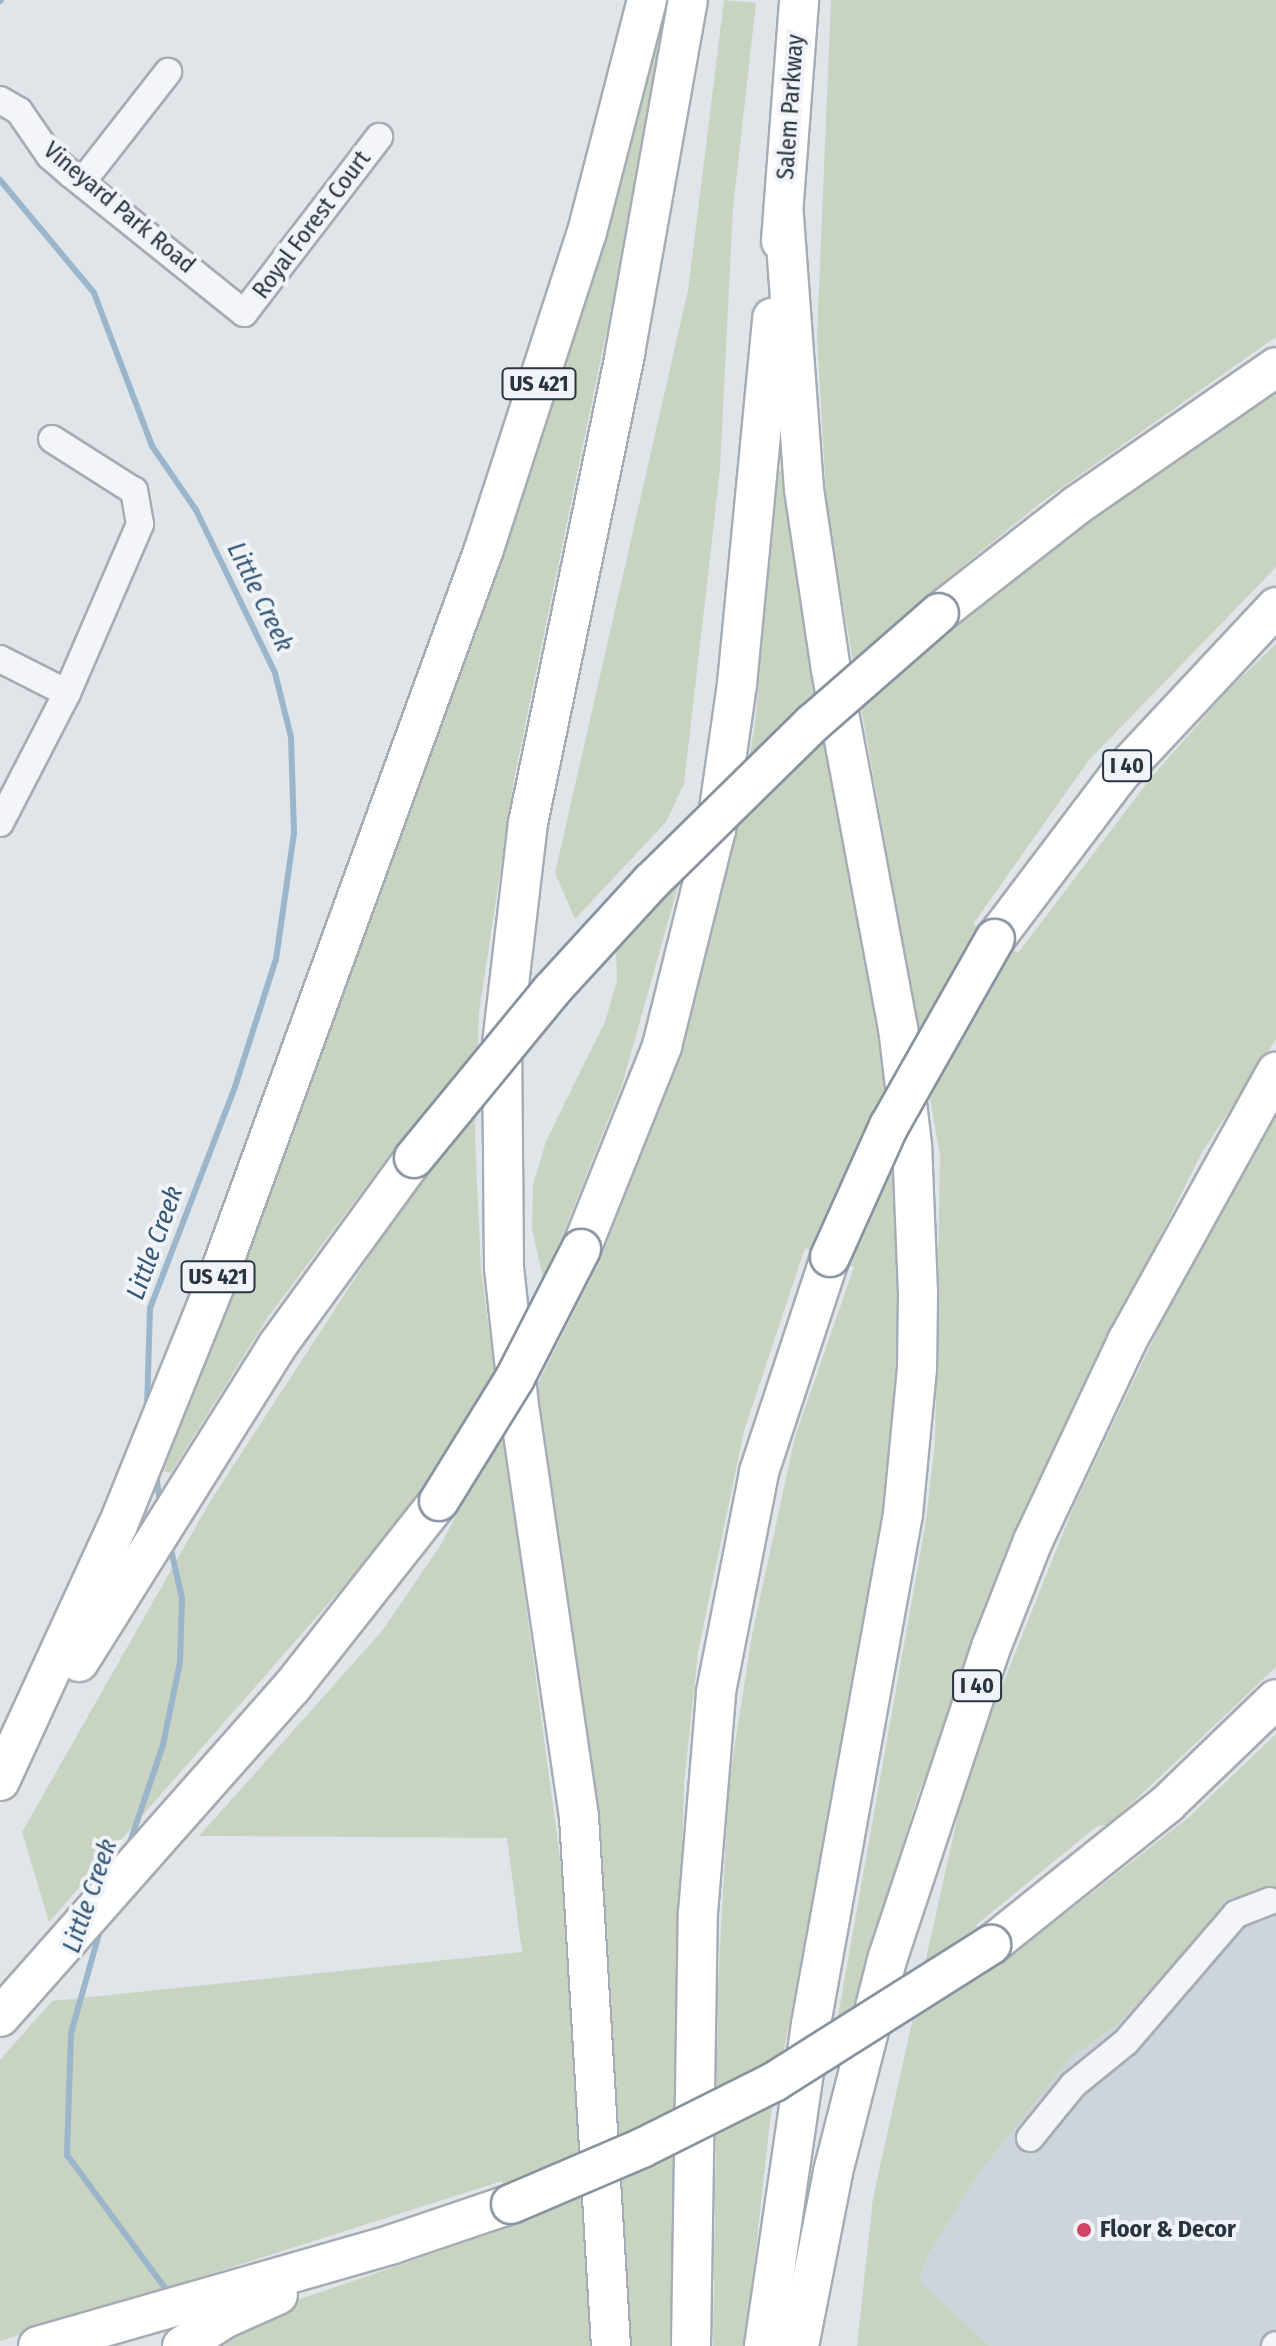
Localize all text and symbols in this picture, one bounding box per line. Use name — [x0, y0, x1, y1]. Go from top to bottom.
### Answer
street label: Salem Parkway — [772, 33, 810, 181]
street label: Vineyard Park Road — [37, 136, 201, 280]
street label: Royal Forest Court — [247, 145, 377, 305]
road number: US 421 — [501, 366, 577, 402]
water label: Little Creek — [220, 537, 300, 657]
road number: I 40 — [1101, 748, 1153, 784]
water label: Little Creek — [120, 1182, 190, 1304]
road number: US 421 — [180, 1259, 256, 1295]
road number: I 40 — [951, 1668, 1003, 1704]
water label: Little Creek — [56, 1835, 124, 1957]
place label: Floor & Decor — [1100, 2216, 1236, 2244]
marker: Floor & Decor — [1075, 2221, 1093, 2239]

